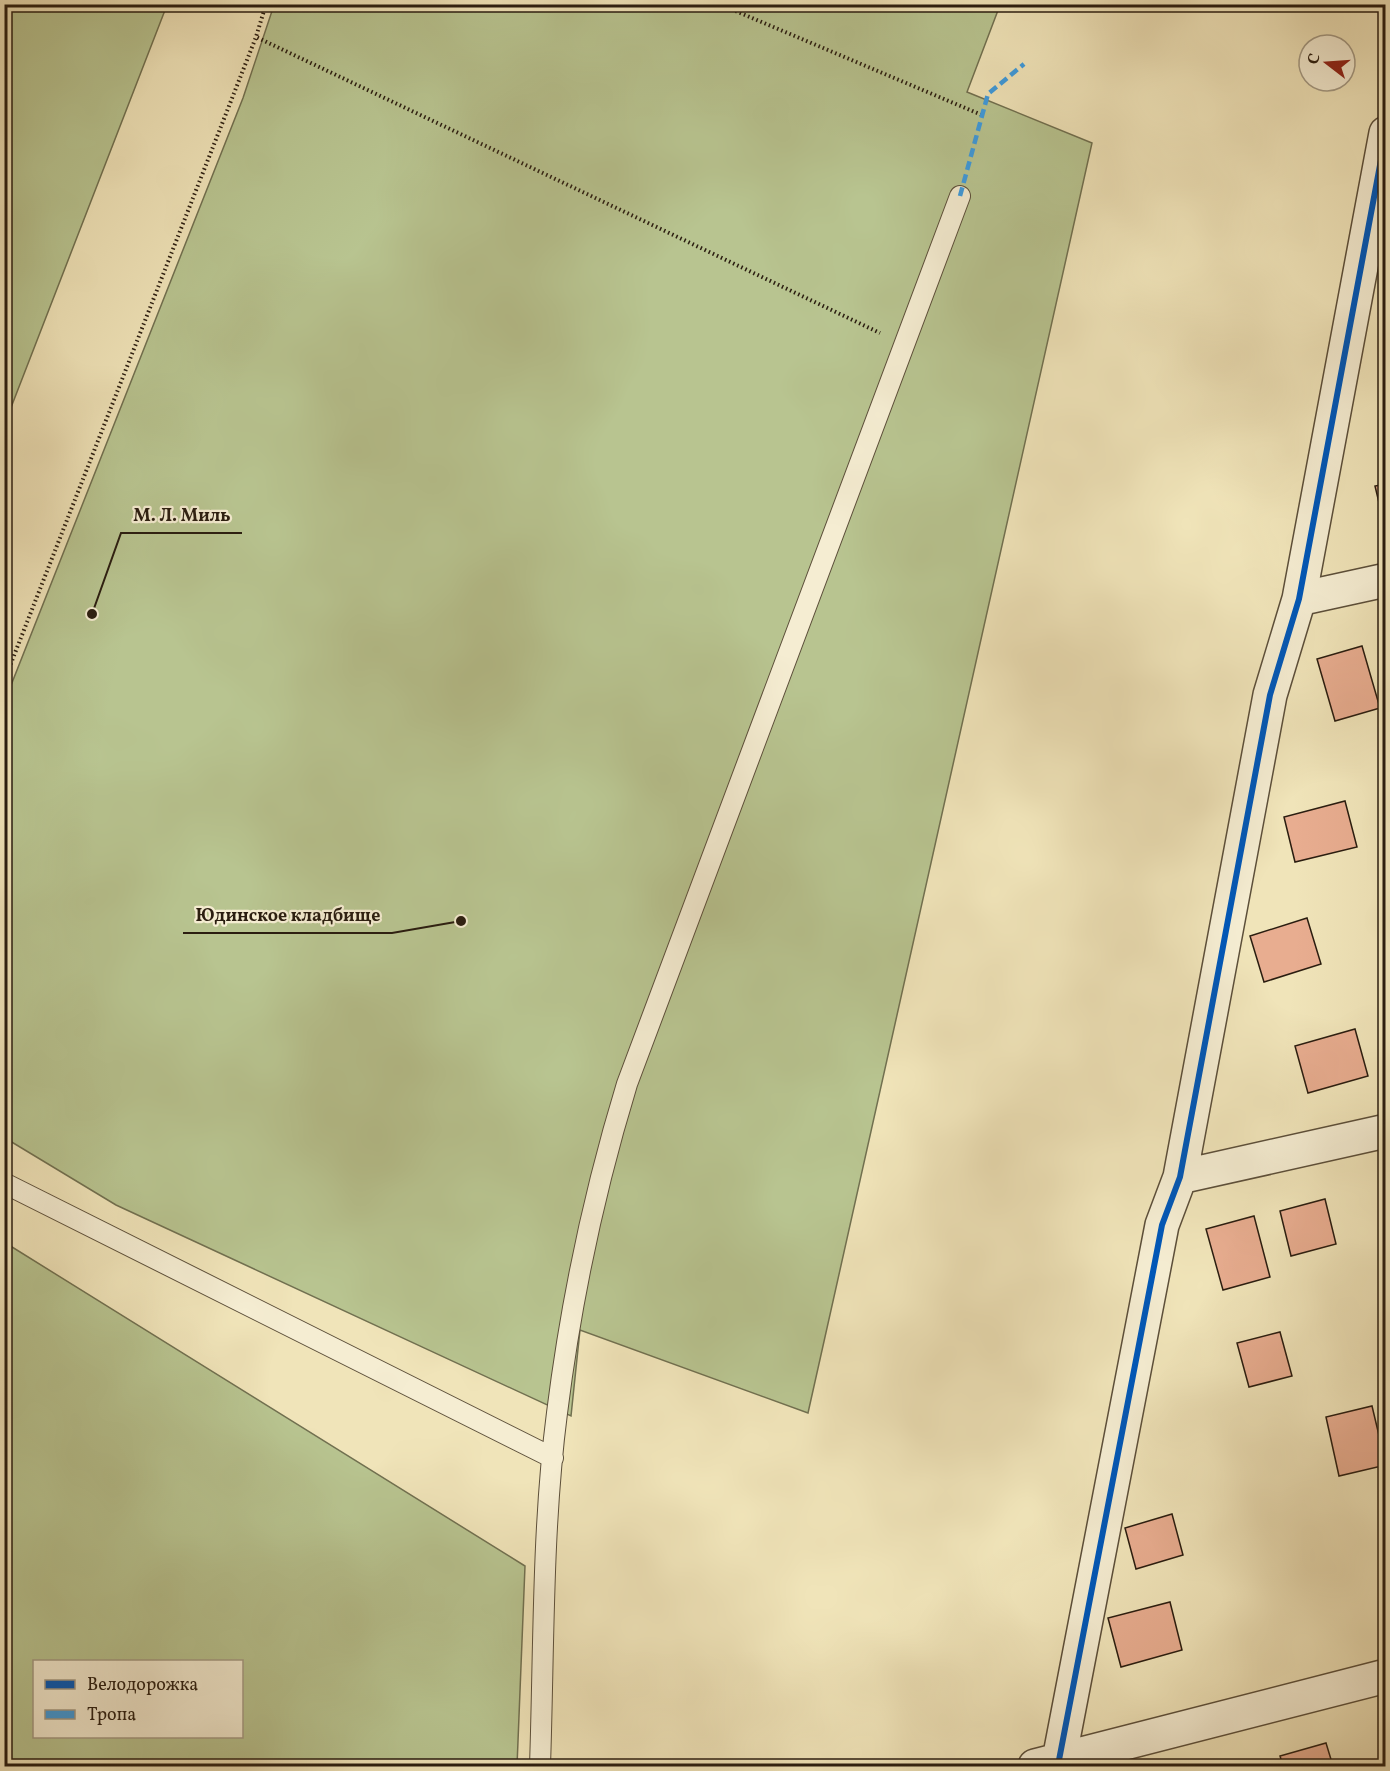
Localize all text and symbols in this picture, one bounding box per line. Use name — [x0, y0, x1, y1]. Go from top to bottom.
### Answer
north arrow — [1297, 33, 1357, 93]
text: С — [1303, 51, 1327, 67]
callout: М. Л. Миль — [121, 497, 242, 533]
text: М. Л. Миль — [133, 504, 231, 529]
callout: Юдинское кладбище — [183, 897, 392, 933]
text: Юдинское кладбище — [195, 904, 381, 929]
legend — [33, 1660, 243, 1738]
text: Велодорожка — [87, 1673, 198, 1698]
text: Тропа — [87, 1703, 136, 1728]

